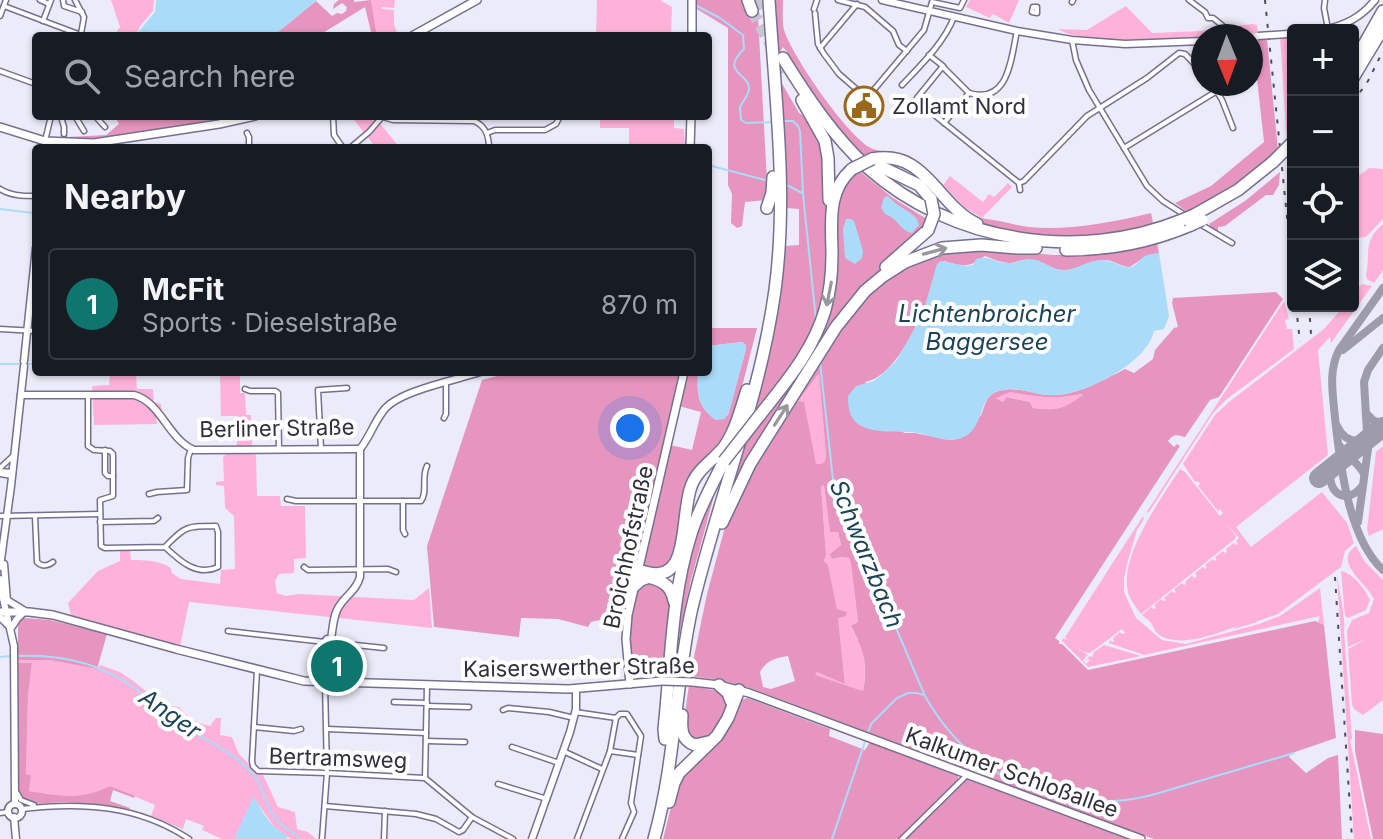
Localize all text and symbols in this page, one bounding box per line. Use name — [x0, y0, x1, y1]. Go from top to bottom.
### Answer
north arrow — [1191, 24, 1263, 96]
map controls — [1287, 24, 1359, 312]
button: + — [1287, 24, 1359, 96]
search box — [32, 32, 712, 120]
icon: search — [60, 54, 104, 98]
text: Search here — [124, 58, 296, 94]
public building icon: Zollamt Nord — [843, 85, 885, 127]
place label: Zollamt Nord — [892, 93, 1026, 119]
button: − — [1287, 96, 1359, 168]
button: locate — [1287, 168, 1359, 240]
text: Nearby — [64, 176, 186, 217]
button: layers — [1287, 240, 1359, 312]
one-way arrow — [921, 243, 947, 258]
text: McFit — [142, 271, 224, 307]
one-way arrow — [820, 280, 835, 306]
text: 1 — [86, 289, 98, 320]
text: 870 m — [601, 289, 678, 320]
water label: Lichtenbroicher Baggersee — [898, 299, 1077, 356]
text: Sports · Dieselstraße — [142, 307, 398, 338]
one-way arrow — [773, 404, 789, 427]
your location — [610, 408, 650, 448]
street label: Berliner Straße — [199, 414, 355, 442]
street label: Broichhofstraße — [598, 463, 658, 631]
water label: Schwarzbach — [824, 476, 909, 632]
pin: 1 — [311, 636, 363, 696]
street label: Kaiserswerther Straße — [463, 652, 695, 682]
water label: Anger — [133, 682, 207, 746]
street label: Kalkumer Schloßallee — [902, 721, 1122, 823]
street label: Bertramsweg — [268, 743, 408, 773]

